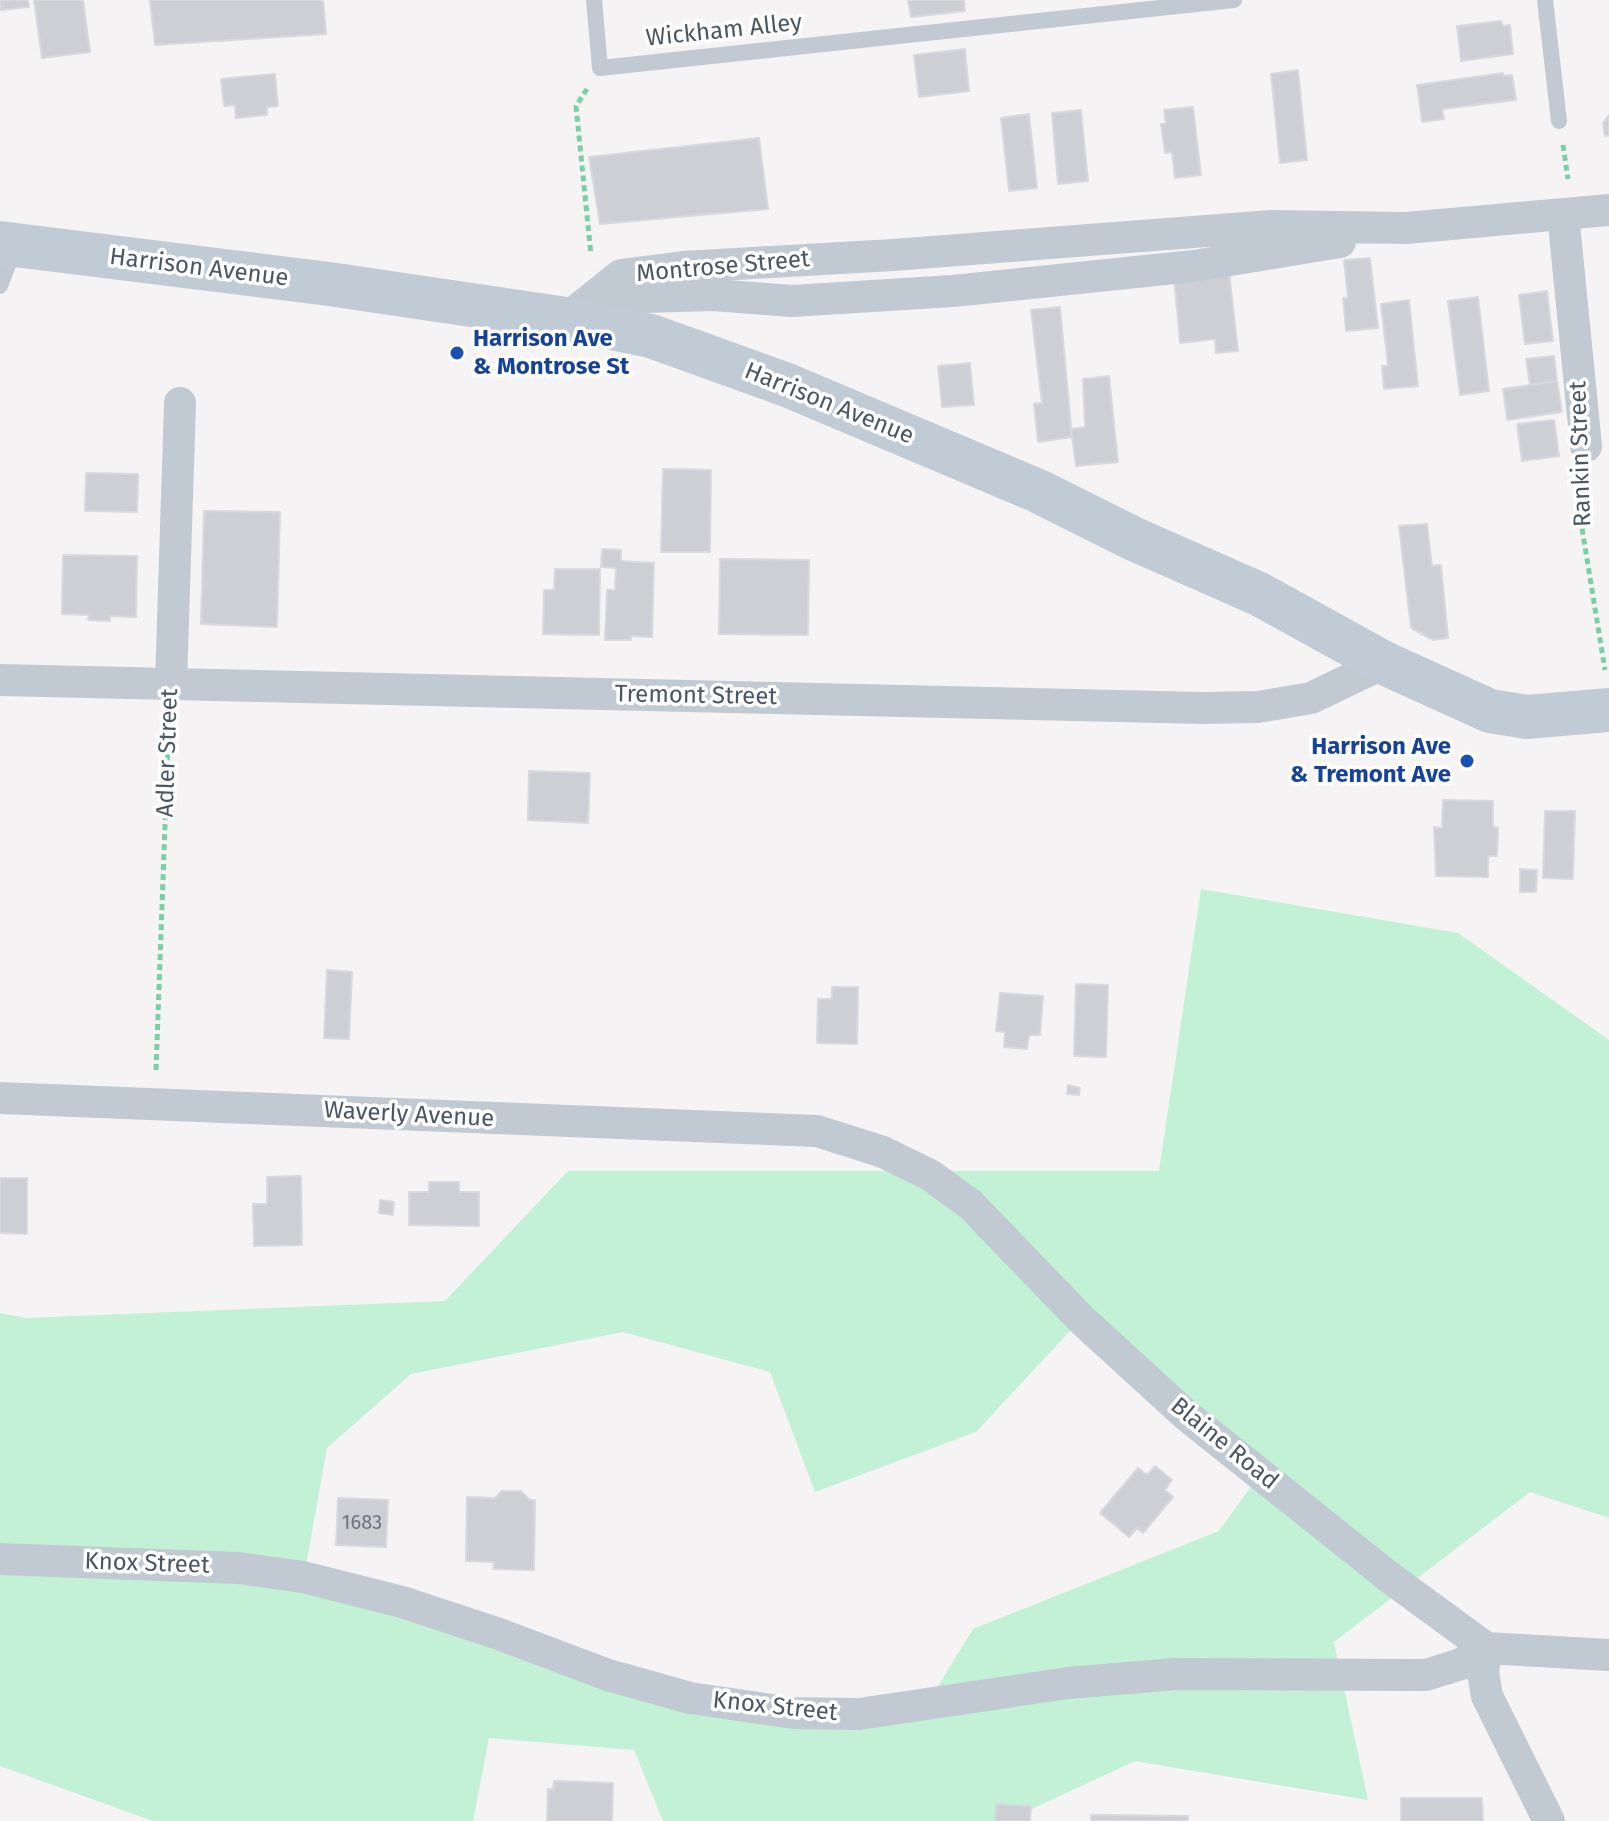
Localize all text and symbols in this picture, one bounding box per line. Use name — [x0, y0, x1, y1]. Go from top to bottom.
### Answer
street label: Wickham Alley — [644, 8, 804, 54]
street label: Harrison Avenue — [108, 243, 290, 293]
street label: Montrose Street — [635, 245, 811, 289]
place label: Harrison Ave & Montrose St — [473, 325, 629, 381]
marker: Harrison Ave & Montrose St — [448, 344, 466, 362]
street label: Harrison Avenue — [740, 357, 918, 451]
street label: Rankin Street — [1564, 381, 1598, 527]
street label: Tremont Street — [615, 680, 777, 712]
street label: Adler Street — [151, 688, 185, 818]
place label: Harrison Ave & Tremont Ave — [1290, 733, 1451, 789]
marker: Harrison Ave & Tremont Ave — [1458, 752, 1476, 770]
street label: Waverly Avenue — [323, 1096, 495, 1134]
street label: Blaine Road — [1164, 1392, 1284, 1496]
house number: 1683 — [342, 1511, 382, 1535]
street label: Knox Street — [84, 1547, 210, 1581]
street label: Knox Street — [711, 1686, 839, 1728]

